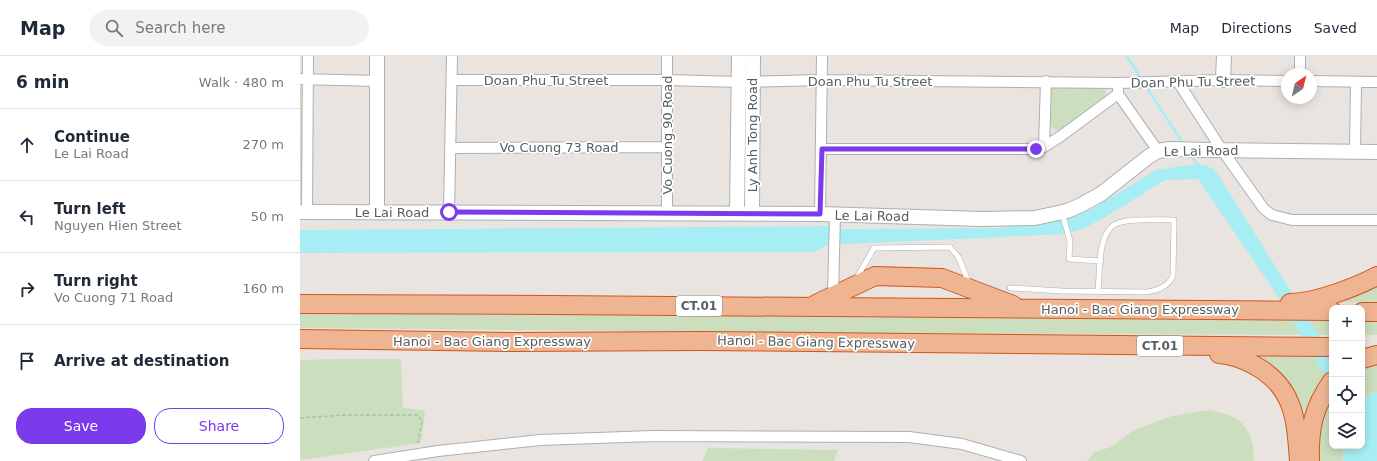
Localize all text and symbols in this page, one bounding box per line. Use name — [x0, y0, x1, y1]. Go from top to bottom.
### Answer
search box — [89, 10, 369, 46]
text: Map — [20, 17, 65, 39]
icon: search — [103, 17, 125, 39]
text: Search here — [135, 19, 225, 37]
text: Map — [1170, 20, 1199, 36]
text: Directions — [1221, 20, 1292, 36]
text: Saved — [1314, 20, 1357, 36]
north arrow — [1281, 68, 1317, 104]
text: 6 min — [16, 72, 69, 92]
street label: Doan Phu Tu Street — [484, 73, 608, 88]
street label: Doan Phu Tu Street — [1131, 73, 1255, 91]
street label: Doan Phu Tu Street — [808, 74, 932, 89]
text: Walk · 480 m — [199, 75, 284, 90]
street label: Vo Cuong 90 Road — [660, 75, 675, 195]
street label: Ly Anh Tong Road — [745, 78, 760, 192]
text: Continue — [54, 128, 130, 146]
icon: ahead — [16, 134, 38, 156]
text: 270 m — [242, 137, 284, 152]
street label: Vo Cuong 73 Road — [499, 140, 619, 155]
route end — [1027, 140, 1045, 158]
street label: Le Lai Road — [1164, 143, 1238, 159]
text: Le Lai Road — [54, 146, 129, 161]
text: Turn left — [54, 200, 126, 218]
route start — [440, 203, 458, 221]
street label: Le Lai Road — [355, 205, 429, 220]
icon: left — [16, 206, 38, 228]
street label: Le Lai Road — [835, 208, 909, 224]
text: 50 m — [251, 209, 284, 224]
text: Nguyen Hien Street — [54, 218, 182, 233]
text: Turn right — [54, 272, 138, 290]
icon: right — [16, 278, 38, 300]
text: 160 m — [242, 281, 284, 296]
text: Vo Cuong 71 Road — [54, 290, 173, 305]
road number: CT.01 — [676, 296, 722, 316]
street label: Hanoi - Bac Giang Expressway — [1041, 302, 1239, 317]
map controls — [1329, 305, 1365, 449]
button: + — [1329, 305, 1365, 341]
street label: Hanoi - Bac Giang Expressway — [717, 333, 915, 351]
street label: Hanoi - Bac Giang Expressway — [393, 334, 591, 349]
road number: CT.01 — [1137, 336, 1183, 356]
button: − — [1329, 341, 1365, 377]
icon: arrive — [16, 350, 38, 372]
text: Arrive at destination — [54, 352, 229, 370]
button: locate — [1329, 377, 1365, 413]
button: Save — [16, 408, 146, 444]
button: Share — [154, 408, 284, 444]
button: layers — [1329, 413, 1365, 449]

